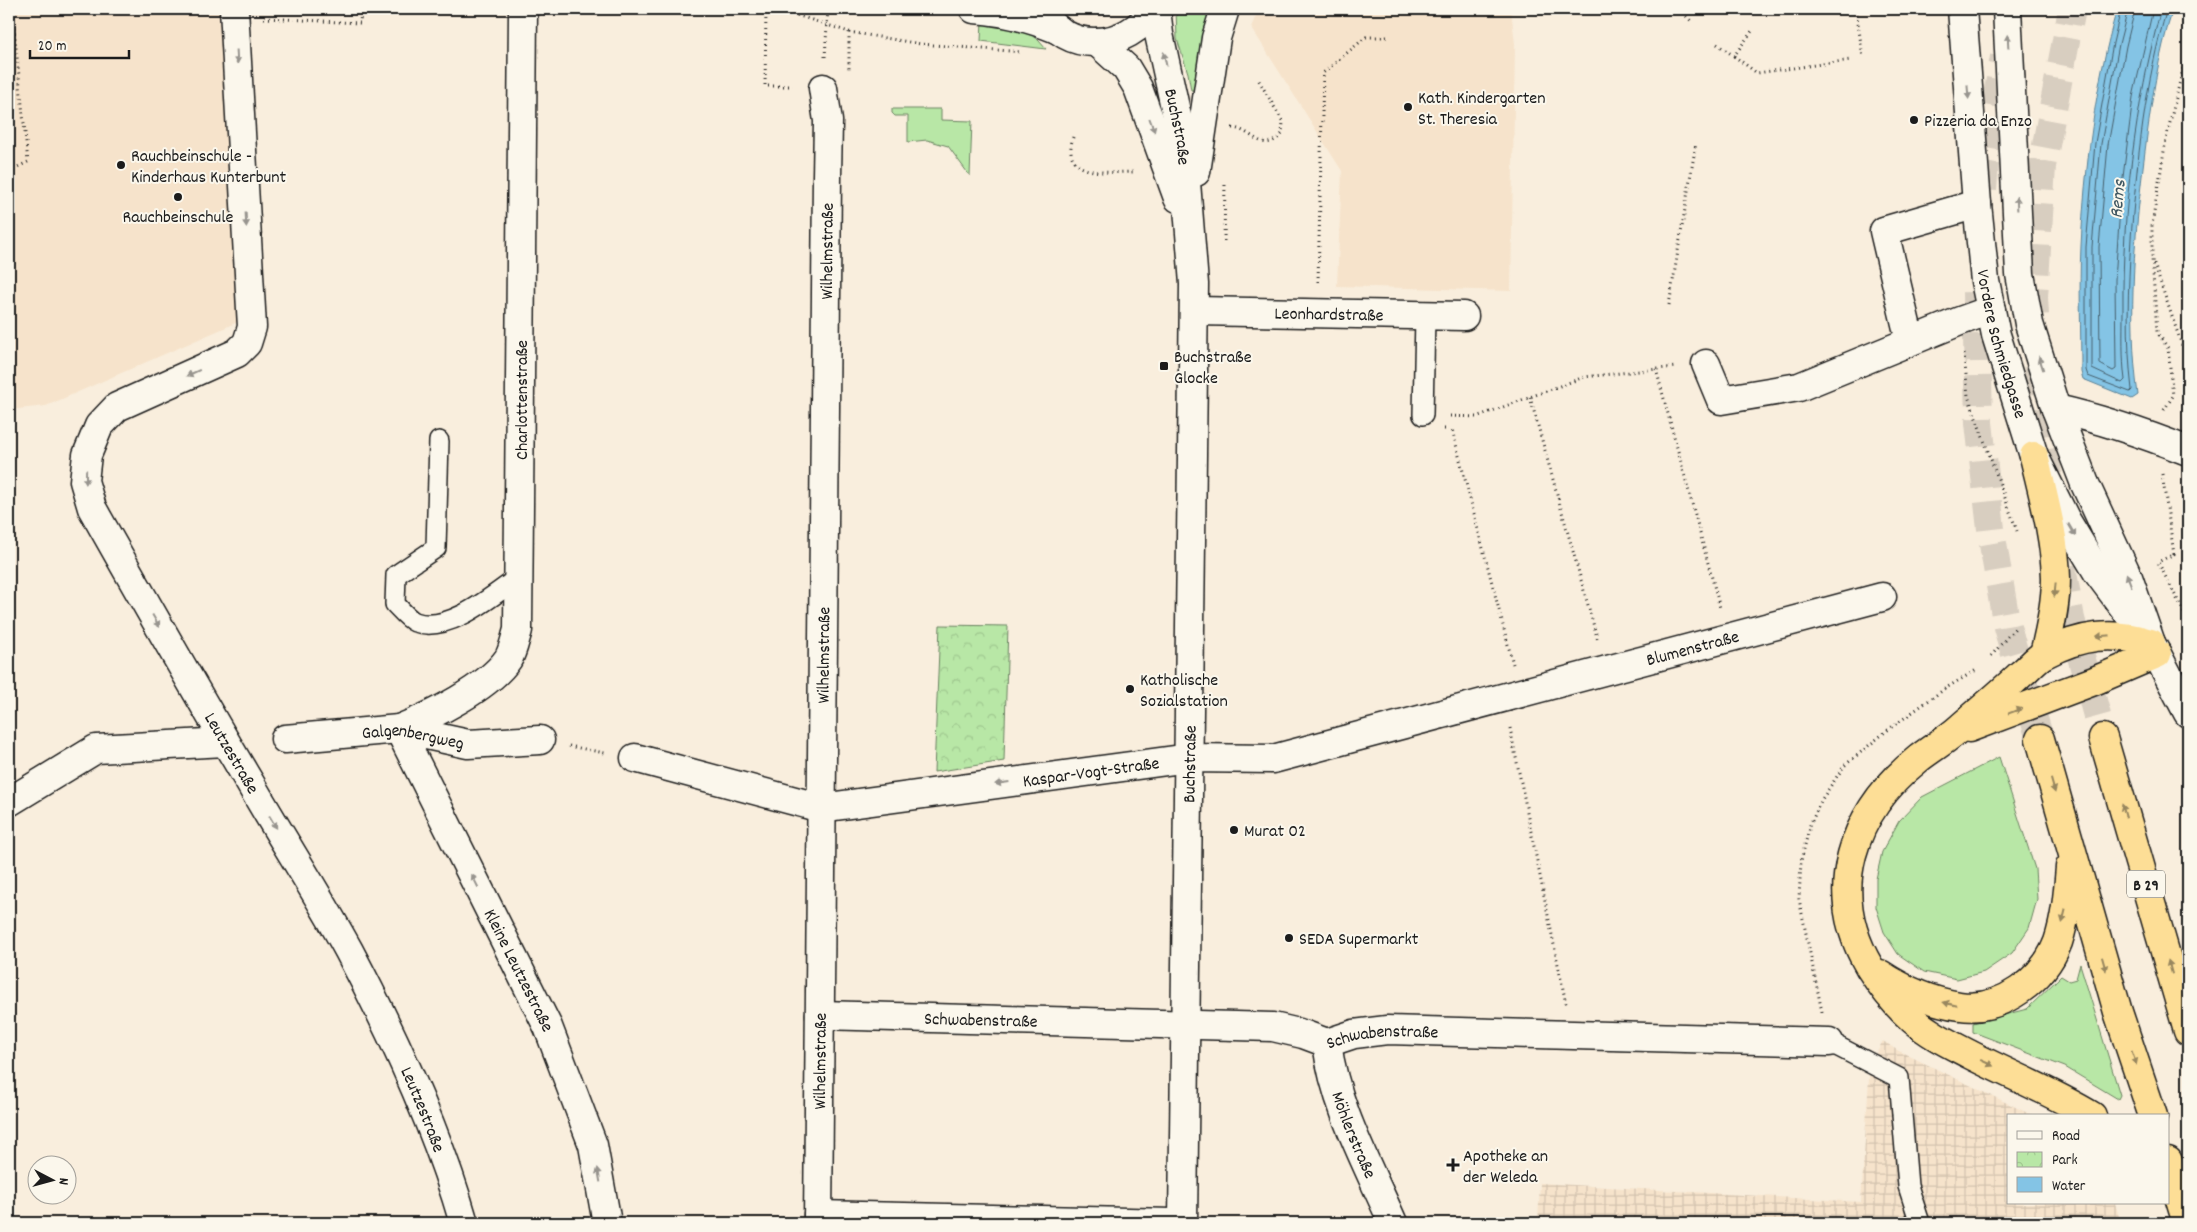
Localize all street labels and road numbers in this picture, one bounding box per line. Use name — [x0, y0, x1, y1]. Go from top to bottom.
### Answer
street label: Buchstraße — [1156, 87, 1195, 166]
street label: Wilhelmstraße — [816, 203, 842, 299]
street label: Vordere Schmiedgasse — [1969, 268, 2032, 422]
street label: Leonhardstraße — [1274, 302, 1384, 330]
street label: Charlottenstraße — [511, 340, 536, 460]
street label: Wilhelmstraße — [812, 607, 838, 703]
street label: Blumenstraße — [1644, 626, 1742, 674]
street label: Leutzestraße — [196, 709, 264, 799]
street label: Galgenbergweg — [361, 719, 466, 758]
street label: Buchstraße — [1178, 725, 1205, 803]
street label: Kaspar-Vogt-Straße — [1021, 752, 1161, 795]
road number: B 29 — [2127, 871, 2165, 898]
street label: Kleine Leutzestraße — [476, 905, 559, 1037]
street label: Schwabenstraße — [924, 1008, 1038, 1036]
street label: Wilhelmstraße — [809, 1013, 835, 1109]
street label: Schwabenstraße — [1324, 1020, 1439, 1057]
street label: Leutzestraße — [392, 1063, 450, 1156]
street label: Möhlerstraße — [1323, 1089, 1381, 1183]

